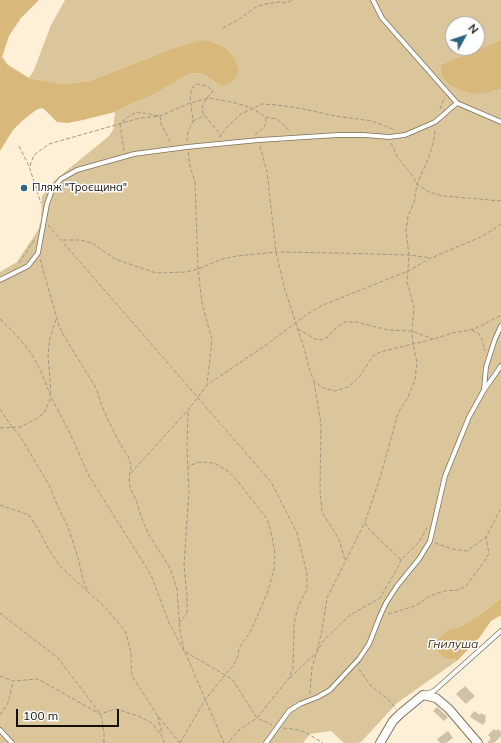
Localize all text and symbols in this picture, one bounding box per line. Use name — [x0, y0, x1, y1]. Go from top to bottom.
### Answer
north arrow — [445, 16, 485, 56]
text: N — [465, 21, 481, 37]
place label: Пляж "Троєщина" — [32, 181, 127, 195]
marker: Пляж "Троєщина" — [19, 183, 29, 193]
water label: Гнилуша — [428, 637, 478, 651]
scale bar — [18, 701, 121, 727]
text: 100 m — [23, 708, 58, 723]

